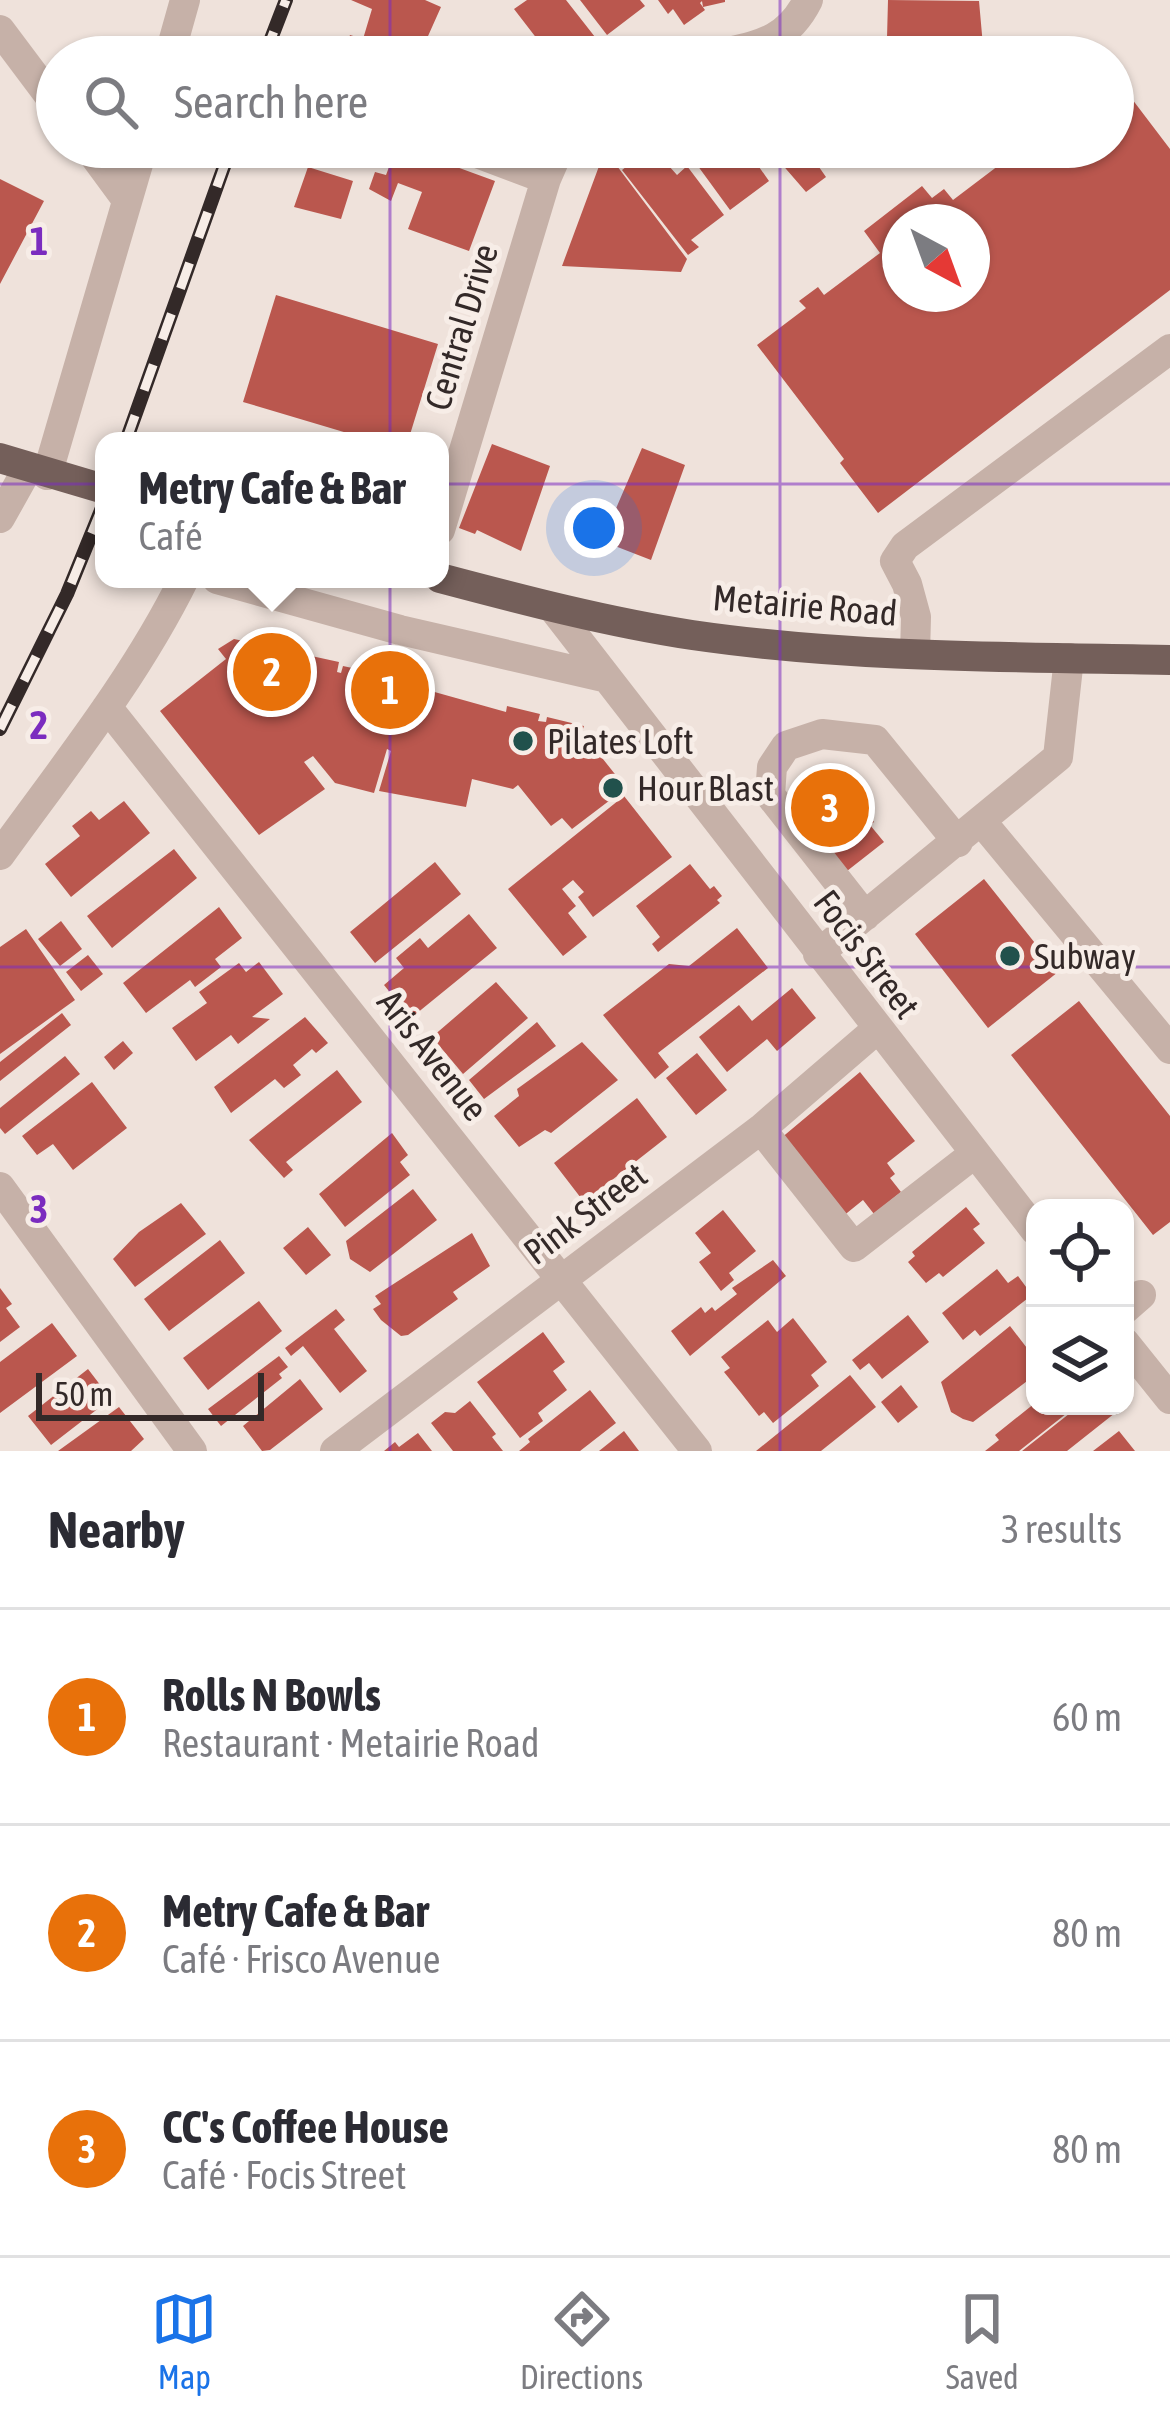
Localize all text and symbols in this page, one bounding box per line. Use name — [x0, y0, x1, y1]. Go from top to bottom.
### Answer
search box — [36, 36, 1134, 168]
icon: search — [78, 69, 144, 135]
text: Search here — [174, 76, 368, 128]
north arrow — [882, 204, 990, 312]
text: 1 — [30, 219, 48, 263]
street label: Central Drive — [416, 239, 506, 415]
popup — [95, 432, 449, 588]
text: Metry Cafe & Bar — [139, 462, 405, 514]
your location — [564, 498, 624, 558]
text: Café — [139, 514, 203, 558]
street label: Metairie Road — [711, 576, 899, 634]
pin: 2 — [233, 627, 311, 717]
pin: 1 — [351, 645, 429, 735]
text: 2 — [30, 703, 48, 747]
place label: Pilates Loft — [547, 720, 694, 762]
marker: Pilates Loft — [510, 728, 536, 754]
pin: 3 — [791, 763, 869, 853]
place label: Hour Blast — [637, 767, 774, 809]
marker: Hour Blast — [600, 775, 626, 801]
street label: Focis Street — [805, 882, 929, 1026]
place label: Subway — [1034, 935, 1136, 977]
marker: Subway — [997, 943, 1023, 969]
street label: Aris Avenue — [369, 981, 497, 1129]
street label: Pink Street — [515, 1153, 655, 1273]
text: 3 — [30, 1187, 48, 1231]
map controls — [1026, 1199, 1134, 1415]
button: locate — [1026, 1199, 1134, 1307]
button: layers — [1026, 1307, 1134, 1415]
scale bar — [36, 1367, 264, 1420]
text: 50 m — [54, 1375, 113, 1413]
text: Nearby — [48, 1500, 185, 1559]
text: 3 results — [1001, 1507, 1122, 1551]
text: Rolls N Bowls — [162, 1669, 381, 1721]
text: 1 — [78, 1695, 96, 1739]
text: 60 m — [1052, 1695, 1122, 1739]
text: Restaurant · Metairie Road — [162, 1721, 539, 1765]
text: Metry Cafe & Bar — [162, 1885, 429, 1937]
text: 2 — [78, 1911, 96, 1955]
text: 80 m — [1052, 1911, 1122, 1955]
text: Café · Frisco Avenue — [162, 1937, 440, 1981]
text: CC's Coffee House — [162, 2101, 449, 2153]
text: 3 — [78, 2127, 96, 2171]
text: 80 m — [1052, 2127, 1122, 2171]
text: Café · Focis Street — [162, 2153, 407, 2197]
tab: Map — [151, 2286, 217, 2396]
tab: Directions — [520, 2286, 643, 2396]
tab: Saved — [946, 2286, 1019, 2396]

